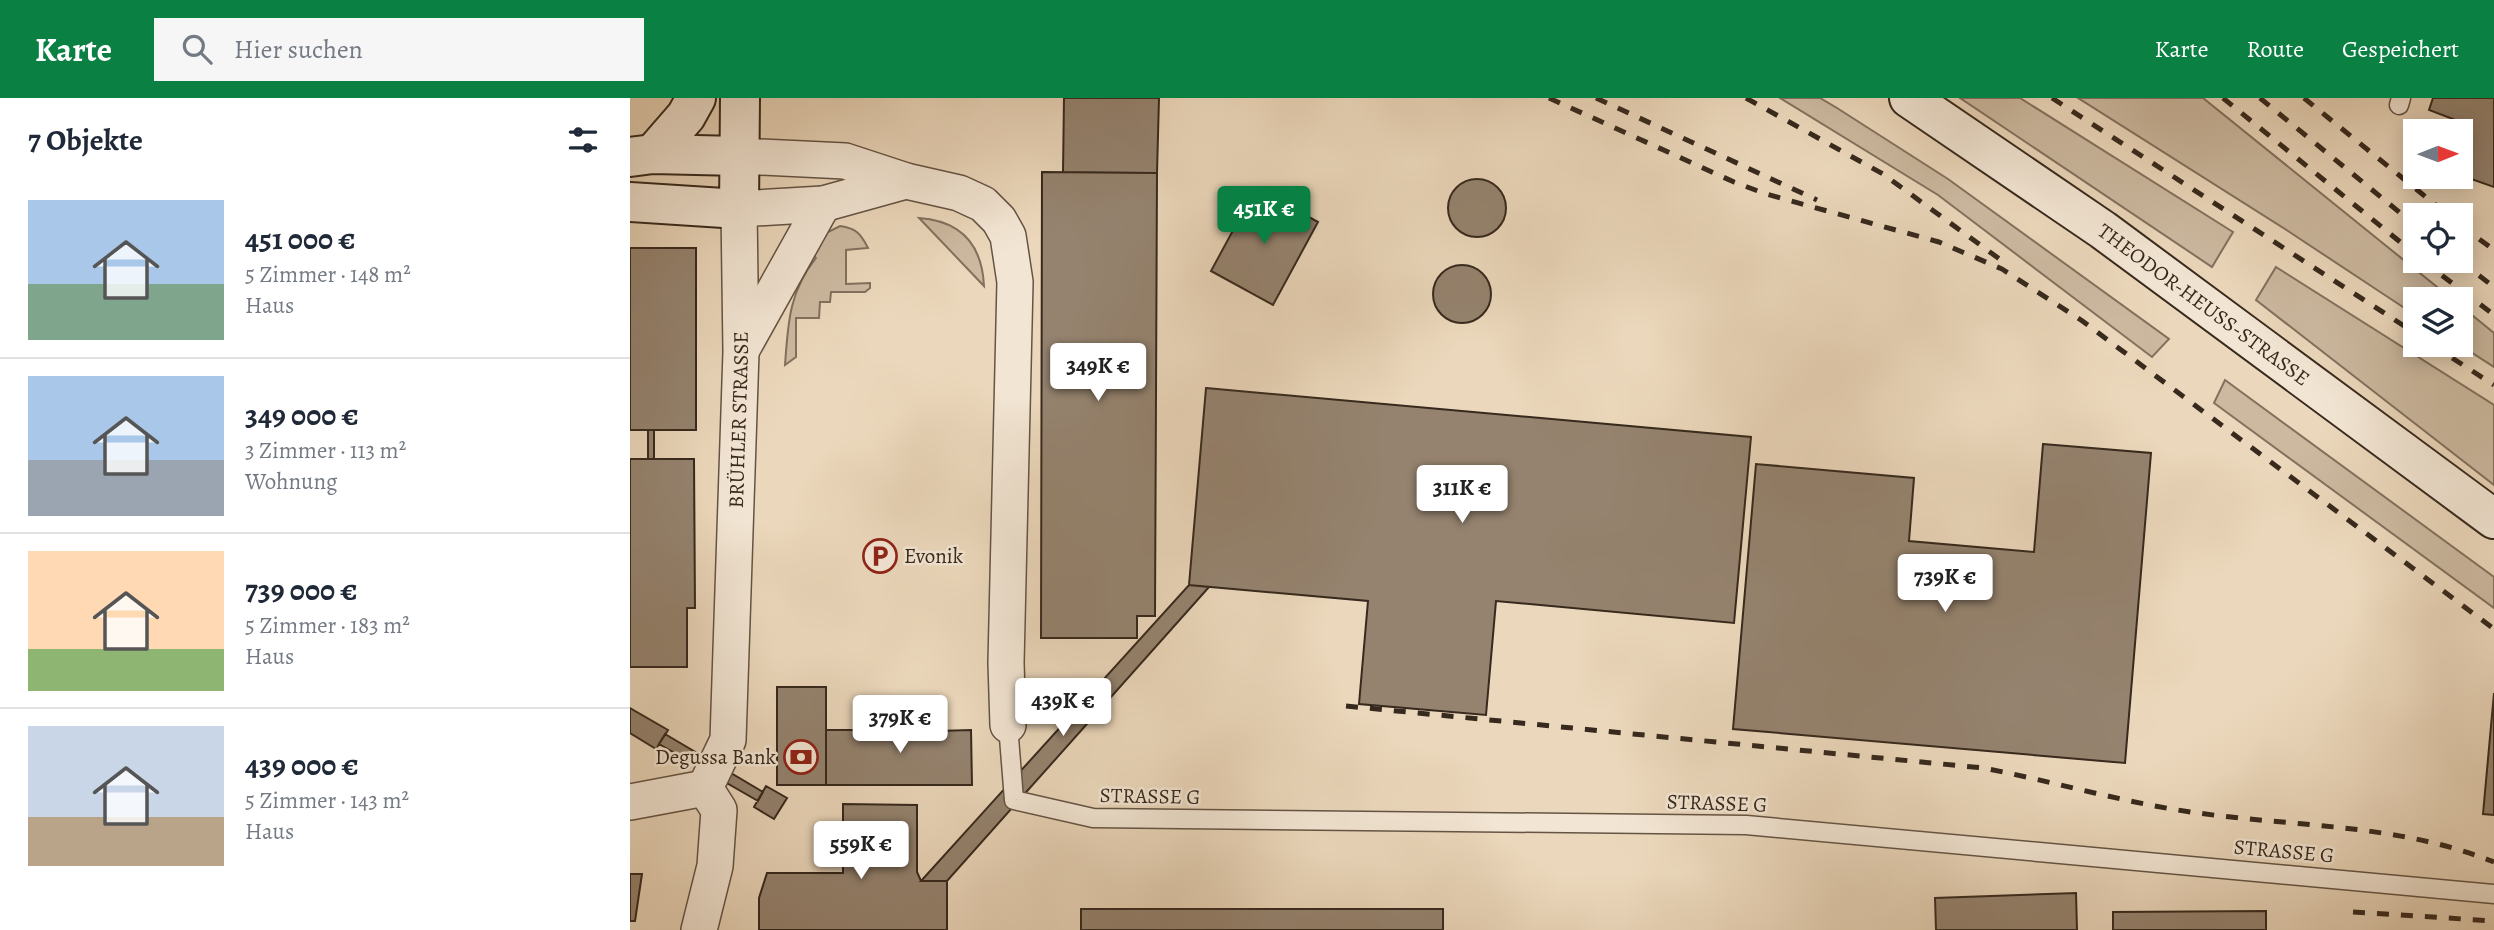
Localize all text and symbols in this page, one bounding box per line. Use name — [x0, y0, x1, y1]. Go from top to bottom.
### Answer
search box — [154, 18, 644, 81]
text: Karte — [35, 27, 112, 72]
icon: search — [178, 30, 216, 68]
text: Hier suchen — [234, 32, 363, 67]
text: Karte — [2155, 33, 2208, 65]
text: Route — [2246, 33, 2304, 65]
text: Gespeichert — [2342, 33, 2459, 65]
north arrow — [2403, 119, 2473, 189]
map controls — [2403, 119, 2473, 357]
text: 7 Objekte — [28, 120, 143, 160]
icon: filters — [564, 121, 602, 159]
pin: 451K € — [1207, 186, 1321, 246]
text: 451K € — [1233, 193, 1295, 224]
button: locate — [2403, 203, 2473, 273]
street label: THEODOR-HEUSS-STRASSE — [2092, 217, 2316, 392]
text: 451 000 € — [245, 219, 356, 259]
icon: home — [84, 228, 168, 312]
text: 5 Zimmer · 148 m² — [245, 259, 411, 290]
button: layers — [2403, 287, 2473, 357]
text: Haus — [245, 290, 294, 321]
street label: BRÜHLER STRASSE — [722, 331, 755, 509]
pin: 349K € — [1041, 344, 1155, 403]
text: 349K € — [1066, 350, 1130, 381]
text: 349 000 € — [245, 395, 359, 435]
icon: home — [84, 404, 168, 488]
text: 3 Zimmer · 113 m² — [245, 435, 406, 466]
text: Wohnung — [245, 466, 338, 497]
pin: 311K € — [1405, 466, 1519, 525]
text: 311K € — [1433, 472, 1491, 503]
parking icon: Evonik — [861, 537, 899, 575]
place label: Evonik — [904, 542, 964, 570]
pin: 739K € — [1888, 554, 2002, 614]
text: 739K € — [1914, 561, 1976, 592]
text: 739 000 € — [245, 570, 358, 610]
icon: home — [84, 579, 168, 663]
text: 5 Zimmer · 183 m² — [245, 610, 410, 641]
text: Haus — [245, 641, 294, 672]
pin: 439K € — [1006, 678, 1120, 738]
text: 439K € — [1031, 685, 1095, 716]
pin: 379K € — [843, 696, 957, 755]
text: 379K € — [869, 702, 931, 733]
bank icon: Degussa Bank — [782, 738, 820, 776]
place label: Degussa Bank — [655, 743, 777, 771]
text: 439 000 € — [245, 745, 359, 785]
icon: home — [84, 754, 168, 838]
street label: STRASSE G — [1099, 781, 1201, 811]
text: 5 Zimmer · 143 m² — [245, 785, 409, 816]
street label: STRASSE G — [1666, 787, 1768, 819]
text: Haus — [245, 816, 294, 847]
pin: 559K € — [804, 822, 918, 881]
text: 559K € — [830, 828, 892, 859]
street label: STRASSE G — [2233, 833, 2335, 869]

